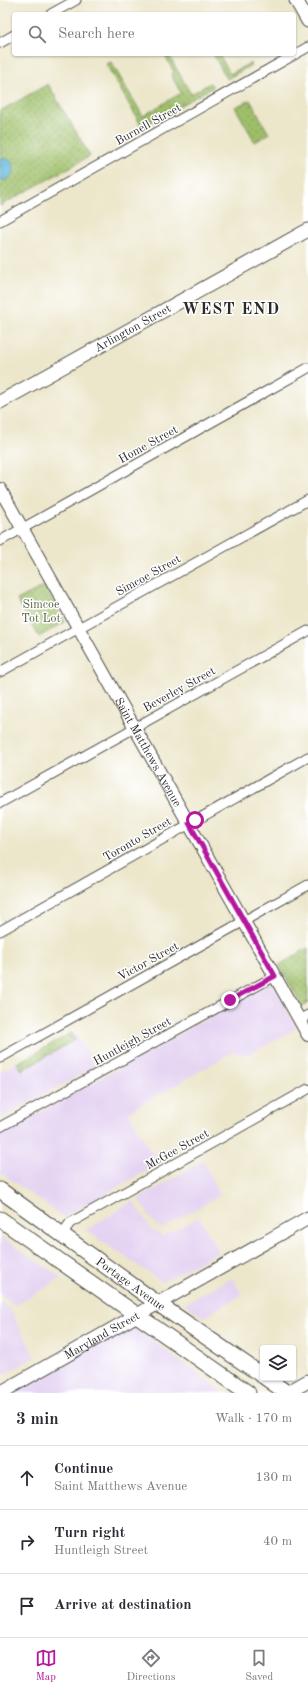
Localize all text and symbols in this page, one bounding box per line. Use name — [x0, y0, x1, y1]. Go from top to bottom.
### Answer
search box — [12, 12, 296, 56]
icon: search — [26, 23, 48, 45]
text: Search here — [58, 27, 135, 42]
street label: Burnell Street — [114, 102, 183, 148]
district label: WEST END — [182, 302, 280, 318]
street label: Arlington Street — [93, 303, 173, 355]
street label: Home Street — [117, 424, 180, 466]
street label: Simcoe Street — [114, 553, 183, 599]
park label: Simcoe Tot Lot — [21, 599, 61, 625]
street label: Beverley Street — [141, 665, 218, 715]
street label: Saint Matthews Avenue — [112, 696, 183, 810]
route start — [186, 811, 204, 829]
street label: Toronto Street — [101, 816, 174, 864]
street label: Victor Street — [116, 940, 181, 983]
route end — [221, 991, 239, 1009]
street label: Huntleigh Street — [92, 1016, 173, 1068]
street label: McGee Street — [144, 1128, 211, 1172]
street label: Portage Avenue — [93, 1256, 167, 1314]
street label: Maryland Street — [63, 1310, 142, 1362]
map controls — [260, 1345, 296, 1381]
button: layers — [260, 1345, 296, 1381]
text: 3 min — [16, 1411, 59, 1428]
text: Walk · 170 m — [215, 1412, 292, 1425]
text: Continue — [54, 1462, 113, 1477]
icon: ahead — [16, 1467, 38, 1489]
text: 130 m — [255, 1471, 292, 1484]
text: Saint Matthews Avenue — [54, 1480, 187, 1493]
text: Turn right — [54, 1526, 125, 1541]
icon: right — [16, 1531, 38, 1553]
text: 40 m — [263, 1535, 292, 1548]
text: Huntleigh Street — [54, 1544, 148, 1557]
icon: arrive — [16, 1595, 38, 1617]
text: Arrive at destination — [54, 1598, 192, 1613]
tab: Map — [35, 1647, 57, 1685]
tab: Directions — [127, 1647, 175, 1685]
tab: Saved — [245, 1647, 273, 1685]

